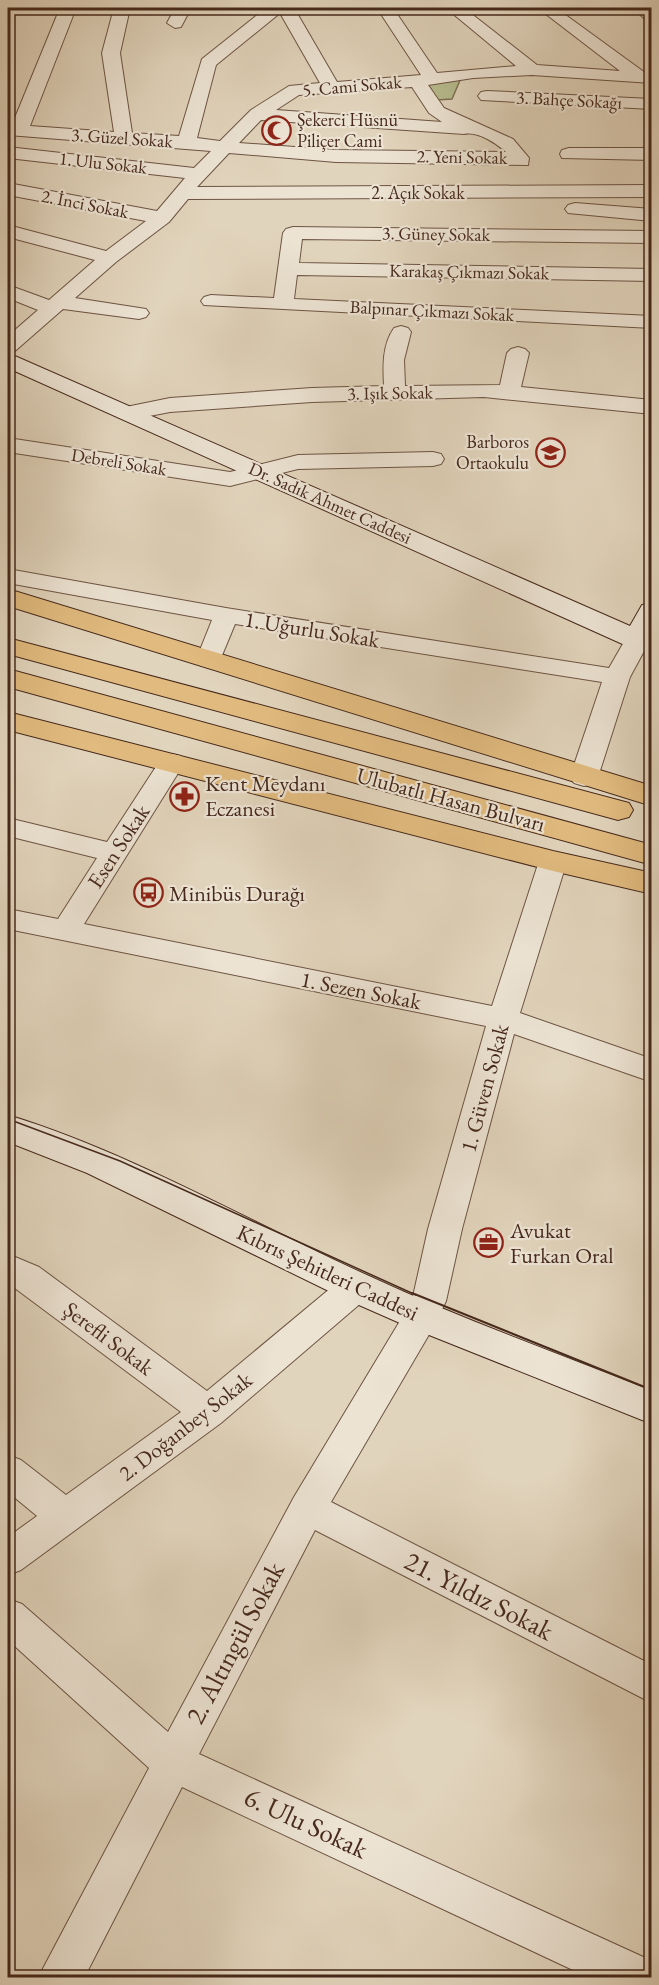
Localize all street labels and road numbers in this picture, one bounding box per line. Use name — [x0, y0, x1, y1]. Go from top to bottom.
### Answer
street label: 5. Cami Sokak — [301, 70, 403, 101]
street label: 3. Bahçe Sokağı — [516, 85, 623, 114]
street label: 3. Güzel Sokak — [70, 122, 174, 153]
street label: 2. Yeni Sokak — [417, 144, 508, 169]
street label: 1. Ulu Sokak — [58, 146, 149, 179]
street label: 2. Açık Sokak — [371, 181, 465, 204]
street label: 2. İnci Sokak — [40, 184, 131, 223]
street label: 3. Güney Sokak — [382, 221, 491, 246]
street label: Karakaş Çıkmazı Sokak — [389, 259, 550, 284]
street label: Balpınar Çıkmazı Sokak — [349, 295, 515, 326]
street label: 3. Işık Sokak — [347, 380, 434, 405]
street label: Debreli Sokak — [70, 443, 169, 480]
street label: Dr. Sadık Ahmet Caddesi — [245, 456, 416, 549]
street label: 1. Uğurlu Sokak — [242, 605, 382, 655]
street label: Ulubatlı Hasan Bulvarı — [353, 760, 548, 839]
street label: Esen Sokak — [81, 798, 157, 894]
street label: 1. Sezen Sokak — [298, 965, 424, 1016]
street label: 1. Güven Sokak — [453, 1020, 516, 1155]
street label: Kıbrıs Şehitleri Caddesi — [232, 1218, 423, 1327]
street label: Şerefli Sokak — [58, 1295, 160, 1382]
street label: 2. Doğanbey Sokak — [113, 1365, 258, 1488]
street label: 21. Yıldız Sokak — [399, 1543, 560, 1648]
street label: 2. Altıngül Sokak — [177, 1555, 292, 1730]
street label: 6. Ulu Sokak — [239, 1779, 374, 1866]

